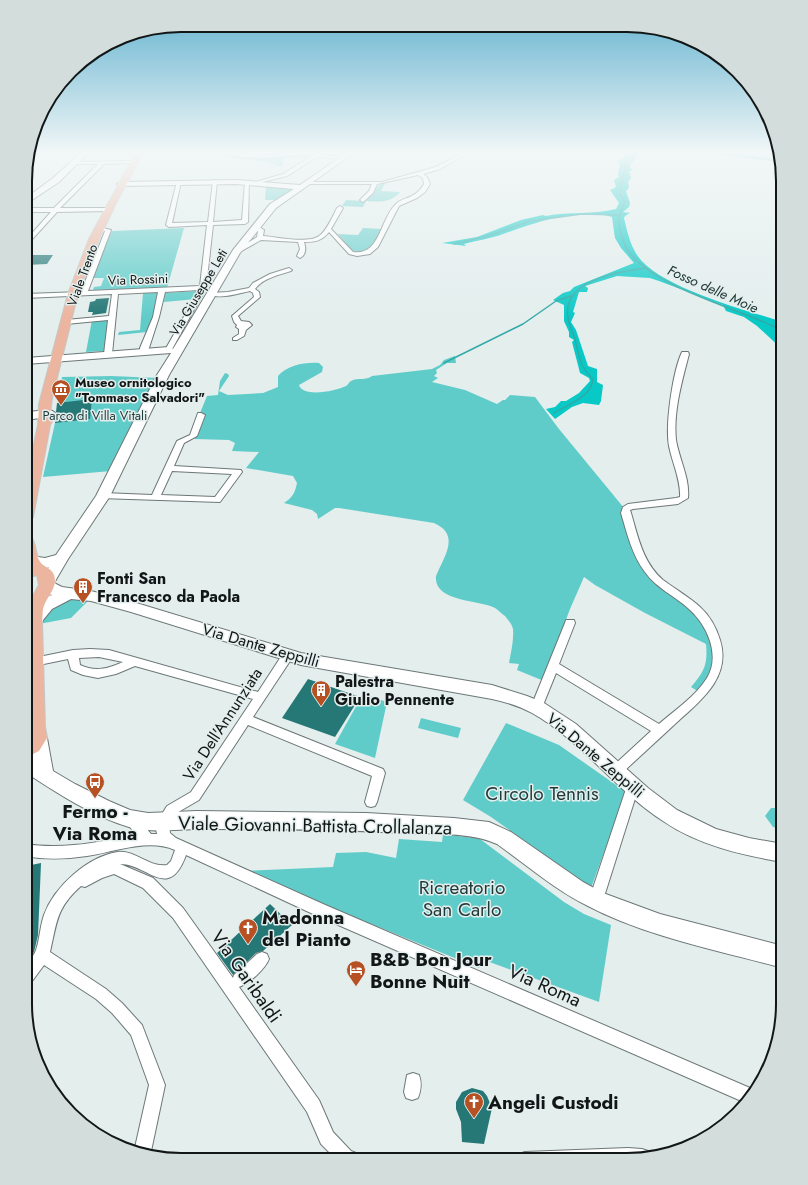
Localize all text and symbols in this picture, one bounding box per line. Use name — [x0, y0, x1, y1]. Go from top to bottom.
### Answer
street label: Viale Trento — [62, 241, 102, 309]
street label: Via Giuseppe Leti — [165, 245, 232, 339]
water label: Fosso delle Moie — [664, 260, 762, 318]
street label: Via Rossini — [107, 269, 169, 290]
place label: Museo ornitologico "Tommaso Salvadori" — [75, 373, 205, 407]
museum icon: Museo ornitologico "Tommaso Salvadori" — [50, 378, 72, 406]
park label: Parco di Villa Vitali — [43, 406, 147, 425]
place label: Fonti San Francesco da Paola — [97, 567, 240, 608]
building icon: Fonti San Francesco da Paola — [72, 576, 94, 604]
street label: Via Dante Zeppilli — [199, 618, 322, 673]
street label: Via Dell'Annunziata — [177, 663, 268, 785]
place label: Palestra Giulio Pennente — [335, 670, 454, 711]
building icon: Palestra Giulio Pennente — [310, 679, 332, 707]
street label: Via Dante Zeppilli — [542, 708, 650, 803]
bus stop icon: Fermo - Via Roma — [84, 771, 106, 799]
park label: Circolo Tennis — [485, 780, 599, 807]
place label: Fermo - Via Roma — [52, 798, 137, 847]
street label: Viale Giovanni Battista Crollalanza — [178, 810, 452, 841]
park label: Ricreatorio San Carlo — [419, 874, 505, 923]
place label: Madonna del Pianto — [262, 904, 351, 953]
church icon: Madonna del Pianto — [237, 917, 259, 945]
street label: Via Garibaldi — [205, 924, 289, 1028]
place label: B&B Bon Jour Bonne Nuit — [370, 946, 492, 995]
street label: Via Roma — [504, 957, 586, 1014]
hotel icon: B&B Bon Jour Bonne Nuit — [345, 959, 367, 987]
place label: Angeli Custodi — [487, 1089, 619, 1116]
church icon: Angeli Custodi — [463, 1091, 485, 1119]

